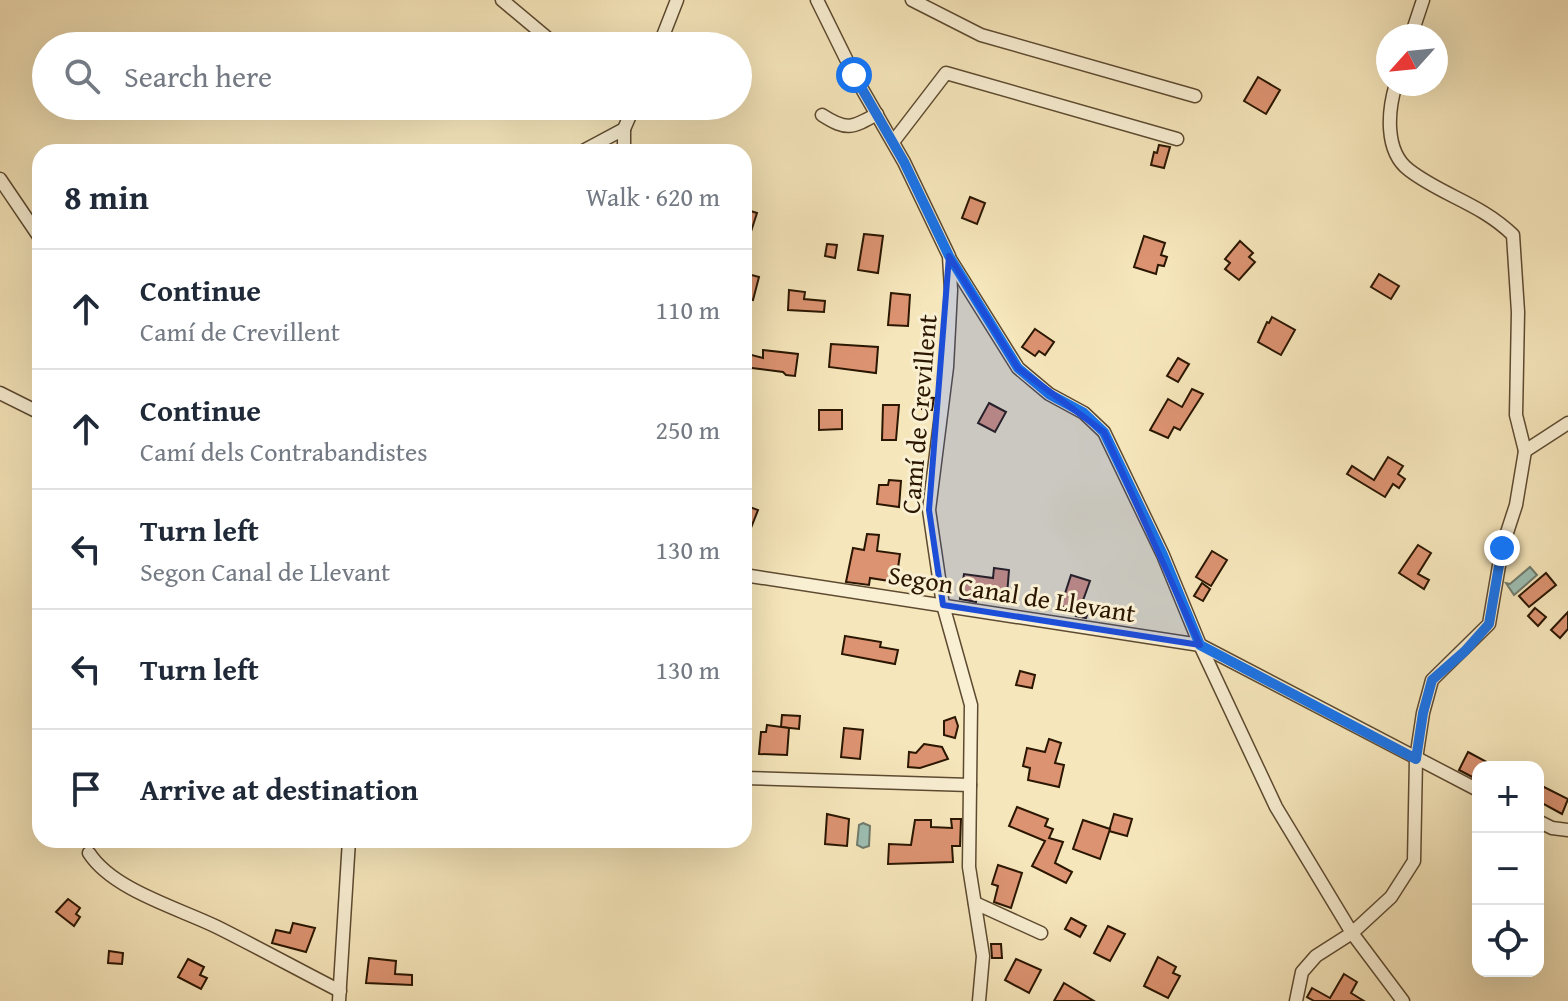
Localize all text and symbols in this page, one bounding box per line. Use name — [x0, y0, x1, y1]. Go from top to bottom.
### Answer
north arrow — [1376, 24, 1448, 96]
search box — [32, 32, 752, 120]
icon: search — [60, 54, 104, 98]
text: Search here — [124, 54, 272, 98]
route start — [836, 57, 872, 93]
text: 8 min — [64, 172, 149, 221]
text: Walk · 620 m — [586, 177, 720, 216]
text: Continue — [140, 268, 261, 312]
icon: ahead — [64, 287, 108, 331]
text: 110 m — [655, 290, 720, 329]
text: Camí de Crevillent — [140, 312, 340, 351]
street label: Camí de Crevillent — [890, 313, 947, 515]
text: Continue — [140, 388, 261, 432]
icon: ahead — [64, 407, 108, 451]
text: 250 m — [655, 410, 720, 449]
text: Camí dels Contrabandistes — [140, 432, 428, 471]
text: Turn left — [140, 508, 259, 552]
icon: left — [64, 527, 108, 571]
text: 130 m — [655, 530, 720, 569]
route end — [1484, 530, 1520, 566]
text: Segon Canal de Llevant — [140, 552, 390, 591]
street label: Segon Canal de Llevant — [885, 555, 1139, 632]
icon: left — [64, 647, 108, 691]
text: Turn left — [140, 647, 259, 691]
text: 130 m — [655, 650, 720, 689]
map controls — [1472, 761, 1544, 977]
button: + — [1472, 761, 1544, 833]
icon: arrive — [64, 767, 108, 811]
text: Arrive at destination — [140, 767, 418, 811]
button: − — [1472, 833, 1544, 905]
button: locate — [1472, 905, 1544, 977]

